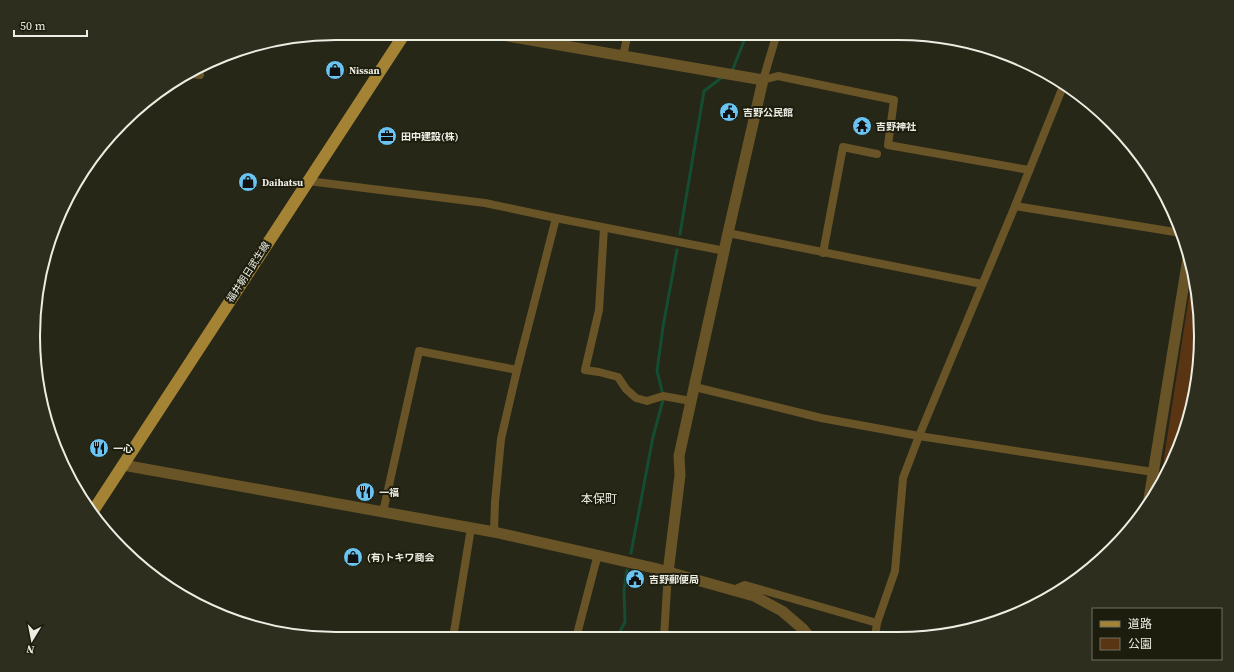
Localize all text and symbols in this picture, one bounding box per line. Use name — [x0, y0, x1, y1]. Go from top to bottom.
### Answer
scale bar — [14, 12, 87, 38]
text: 50 m — [20, 18, 46, 34]
shop icon: Nissan — [324, 59, 346, 81]
place label: Nissan — [349, 64, 380, 77]
public building icon: 吉野公民館 — [718, 101, 740, 123]
place label: 吉野公民館 — [743, 106, 793, 119]
temple icon: 吉野神社 — [851, 115, 873, 137]
place label: 吉野神社 — [876, 120, 917, 133]
office icon: 田中建設(株) — [376, 125, 398, 147]
place label: 田中建設(株) — [401, 130, 459, 143]
shop icon: Daihatsu — [237, 171, 259, 193]
place label: Daihatsu — [262, 176, 303, 189]
street label: 福井朝日武生線 — [223, 239, 273, 305]
restaurant icon: 一心 — [88, 437, 110, 459]
place label: 一心 — [113, 442, 133, 455]
restaurant icon: 一福 — [354, 481, 376, 503]
place label: 一福 — [379, 486, 399, 499]
district label: 本保町 — [581, 491, 617, 507]
shop icon: (有)トキワ商会 — [342, 546, 364, 568]
place label: (有)トキワ商会 — [367, 551, 435, 564]
public building icon: 吉野郵便局 — [624, 568, 646, 590]
place label: 吉野郵便局 — [649, 573, 699, 586]
legend — [1092, 608, 1222, 660]
text: 道路 — [1128, 616, 1152, 632]
north arrow — [12, 620, 52, 660]
text: 公園 — [1128, 636, 1152, 652]
text: N — [25, 641, 36, 657]

